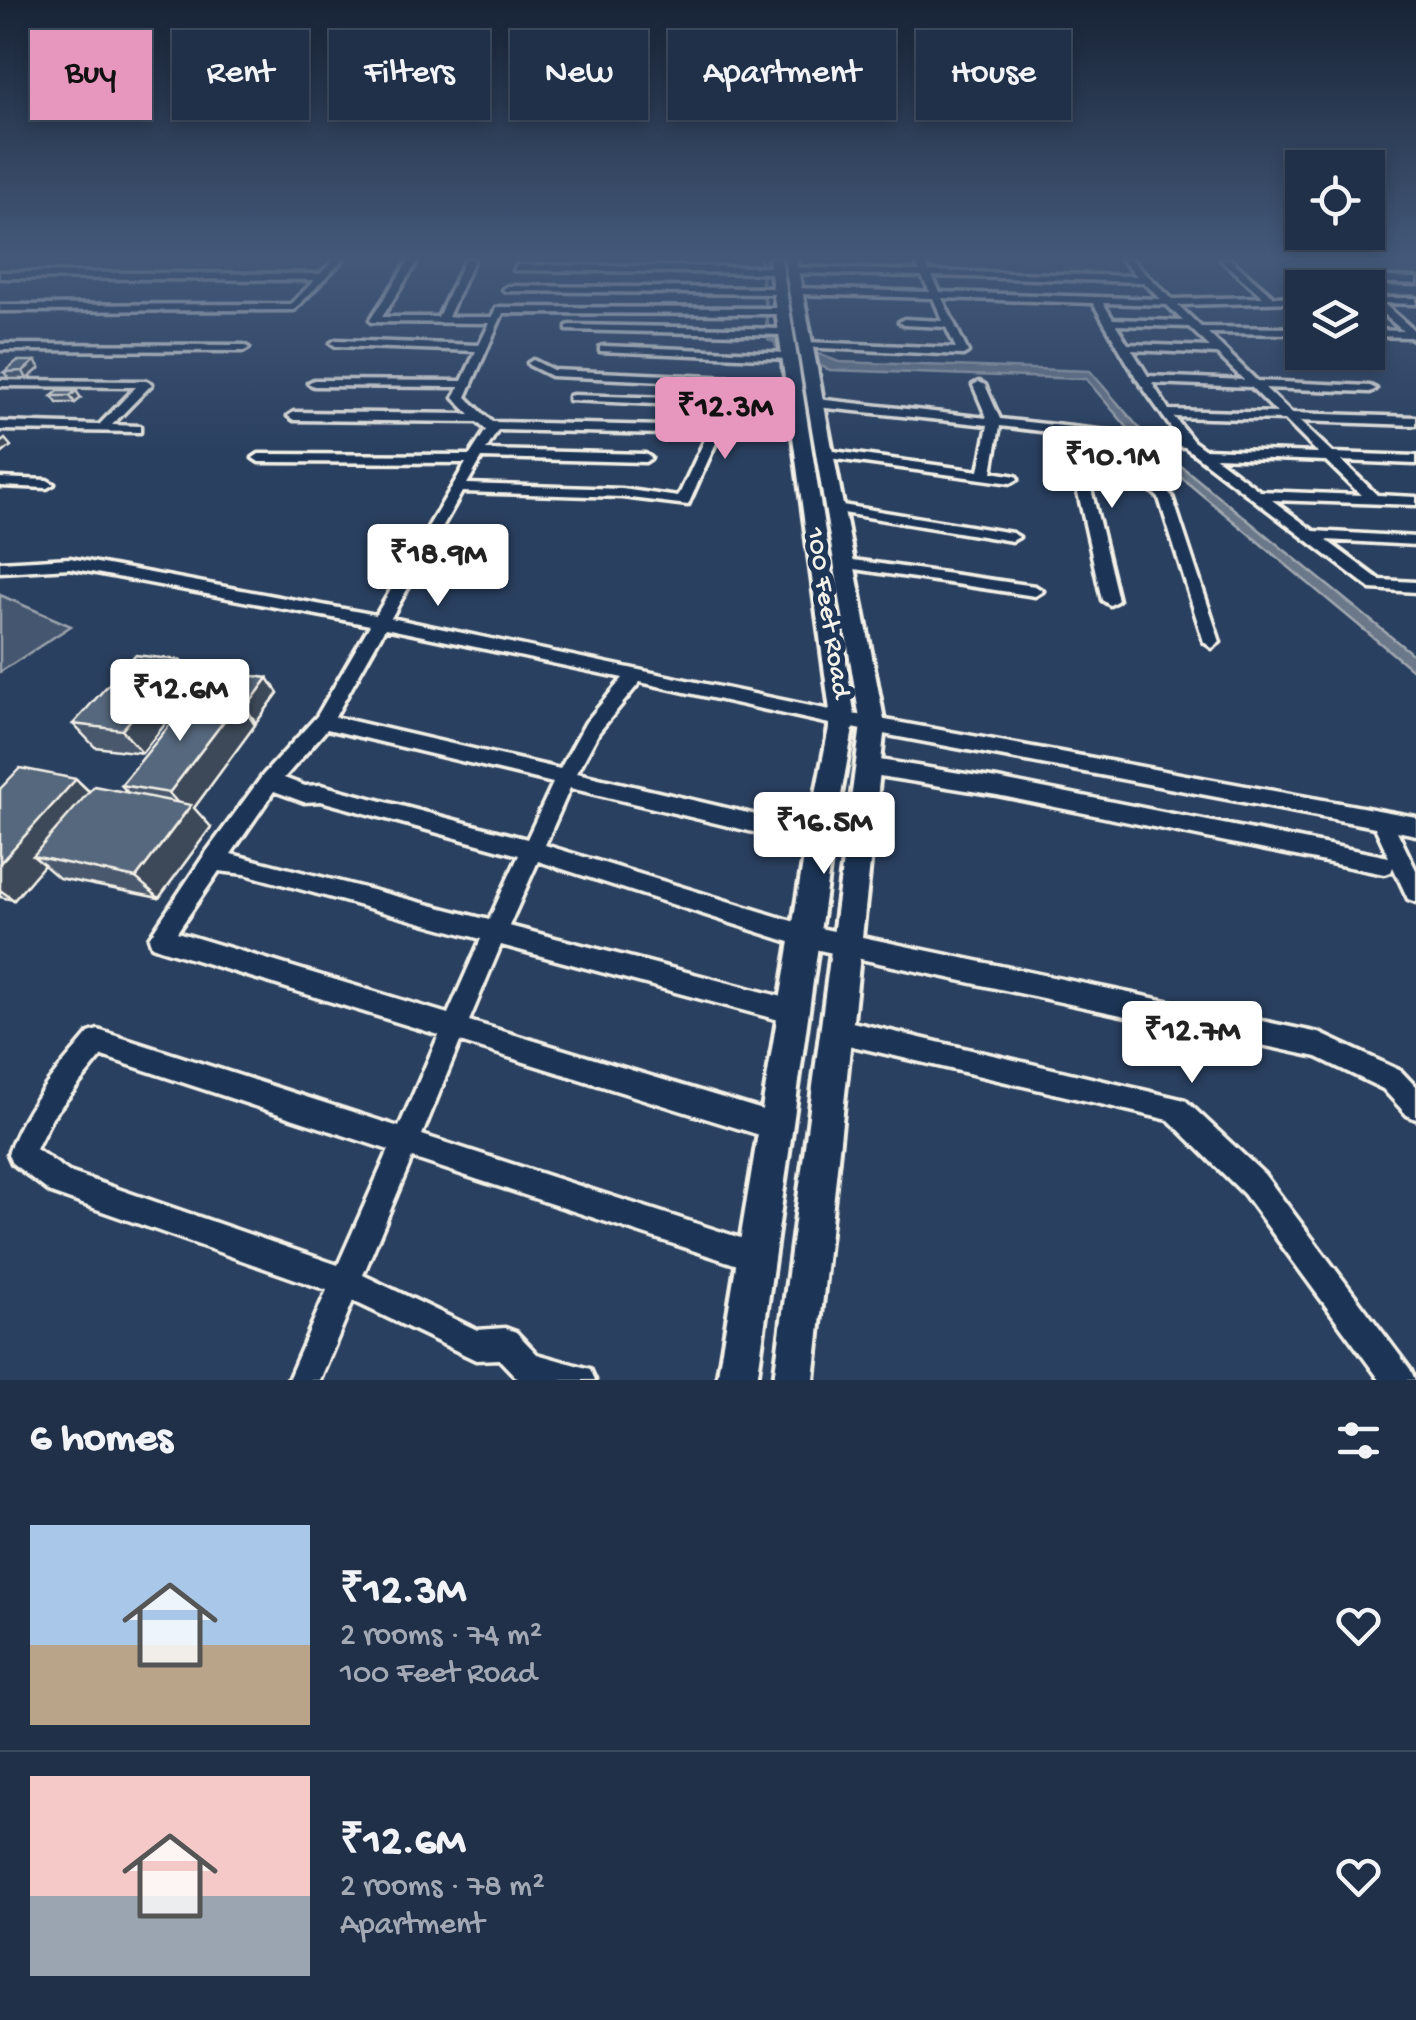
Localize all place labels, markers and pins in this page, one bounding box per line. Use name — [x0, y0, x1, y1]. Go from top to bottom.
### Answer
pin: ₹12.3M — [644, 377, 806, 462]
pin: ₹10.1M — [1031, 426, 1193, 511]
pin: ₹18.9M — [357, 524, 519, 609]
pin: ₹12.6M — [99, 659, 261, 744]
pin: ₹16.5M — [743, 792, 905, 877]
pin: ₹12.7M — [1111, 1001, 1273, 1086]

